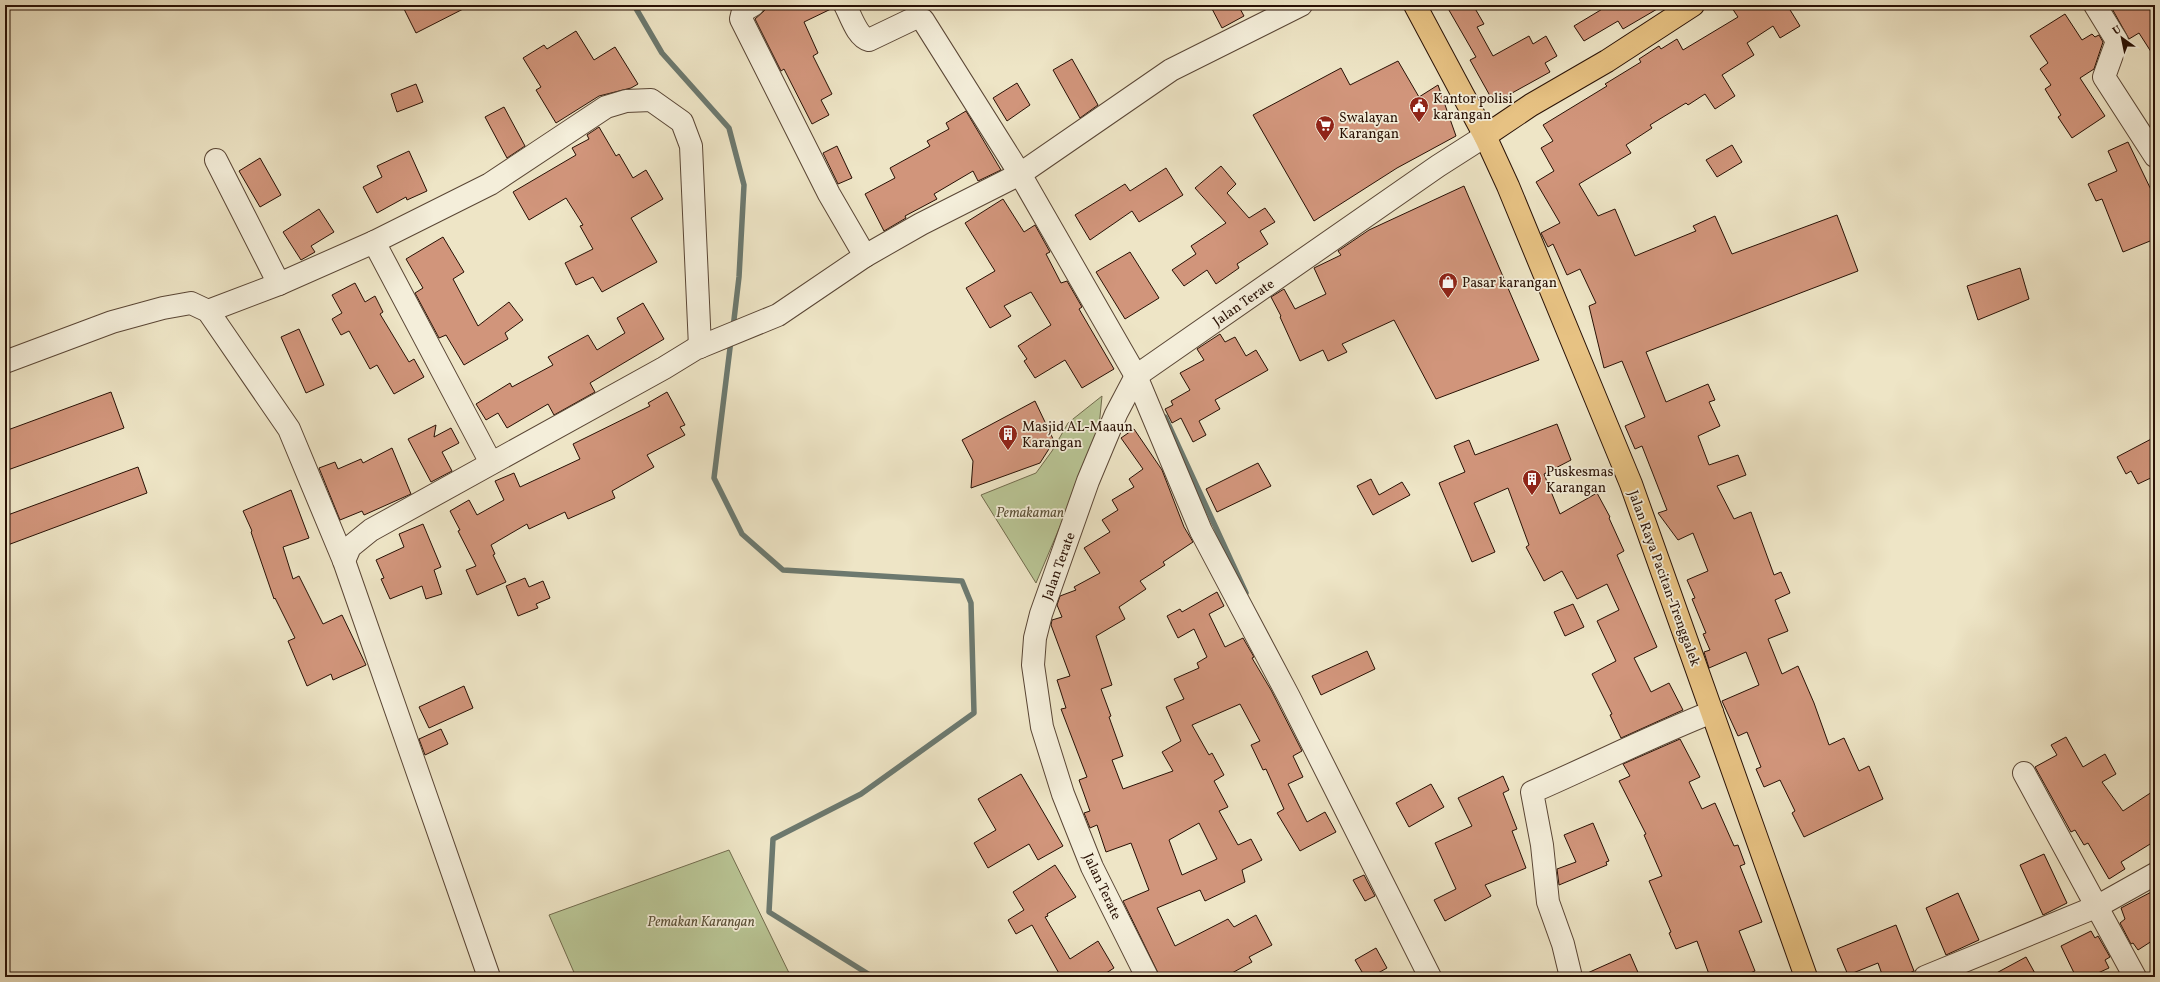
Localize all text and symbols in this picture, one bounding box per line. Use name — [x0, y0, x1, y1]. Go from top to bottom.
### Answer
north arrow — [2102, 18, 2142, 58]
text: U — [2110, 22, 2125, 39]
place label: Kantor polisi karangan — [1433, 90, 1513, 125]
public building icon: Kantor polisi karangan — [1408, 95, 1430, 123]
place label: Swalayan Karangan — [1339, 109, 1399, 144]
supermarket icon: Swalayan Karangan — [1314, 114, 1336, 142]
shop icon: Pasar karangan — [1437, 271, 1459, 299]
place label: Pasar karangan — [1462, 274, 1557, 293]
street label: Jalan Terate — [1209, 275, 1279, 331]
place label: Masjid AL-Maaun Karangan — [1022, 418, 1133, 453]
building icon: Masjid AL-Maaun Karangan — [997, 423, 1019, 451]
place label: Puskesmas Karangan — [1546, 463, 1613, 498]
building icon: Puskesmas Karangan — [1521, 468, 1543, 496]
street label: Jalan Raya Pacitan-Trenggalek — [1623, 488, 1704, 670]
park label: Pemakaman — [996, 504, 1064, 523]
street label: Jalan Terate — [1038, 529, 1081, 603]
street label: Jalan Terate — [1078, 850, 1125, 923]
park label: Pemakan Karangan — [647, 913, 755, 932]

